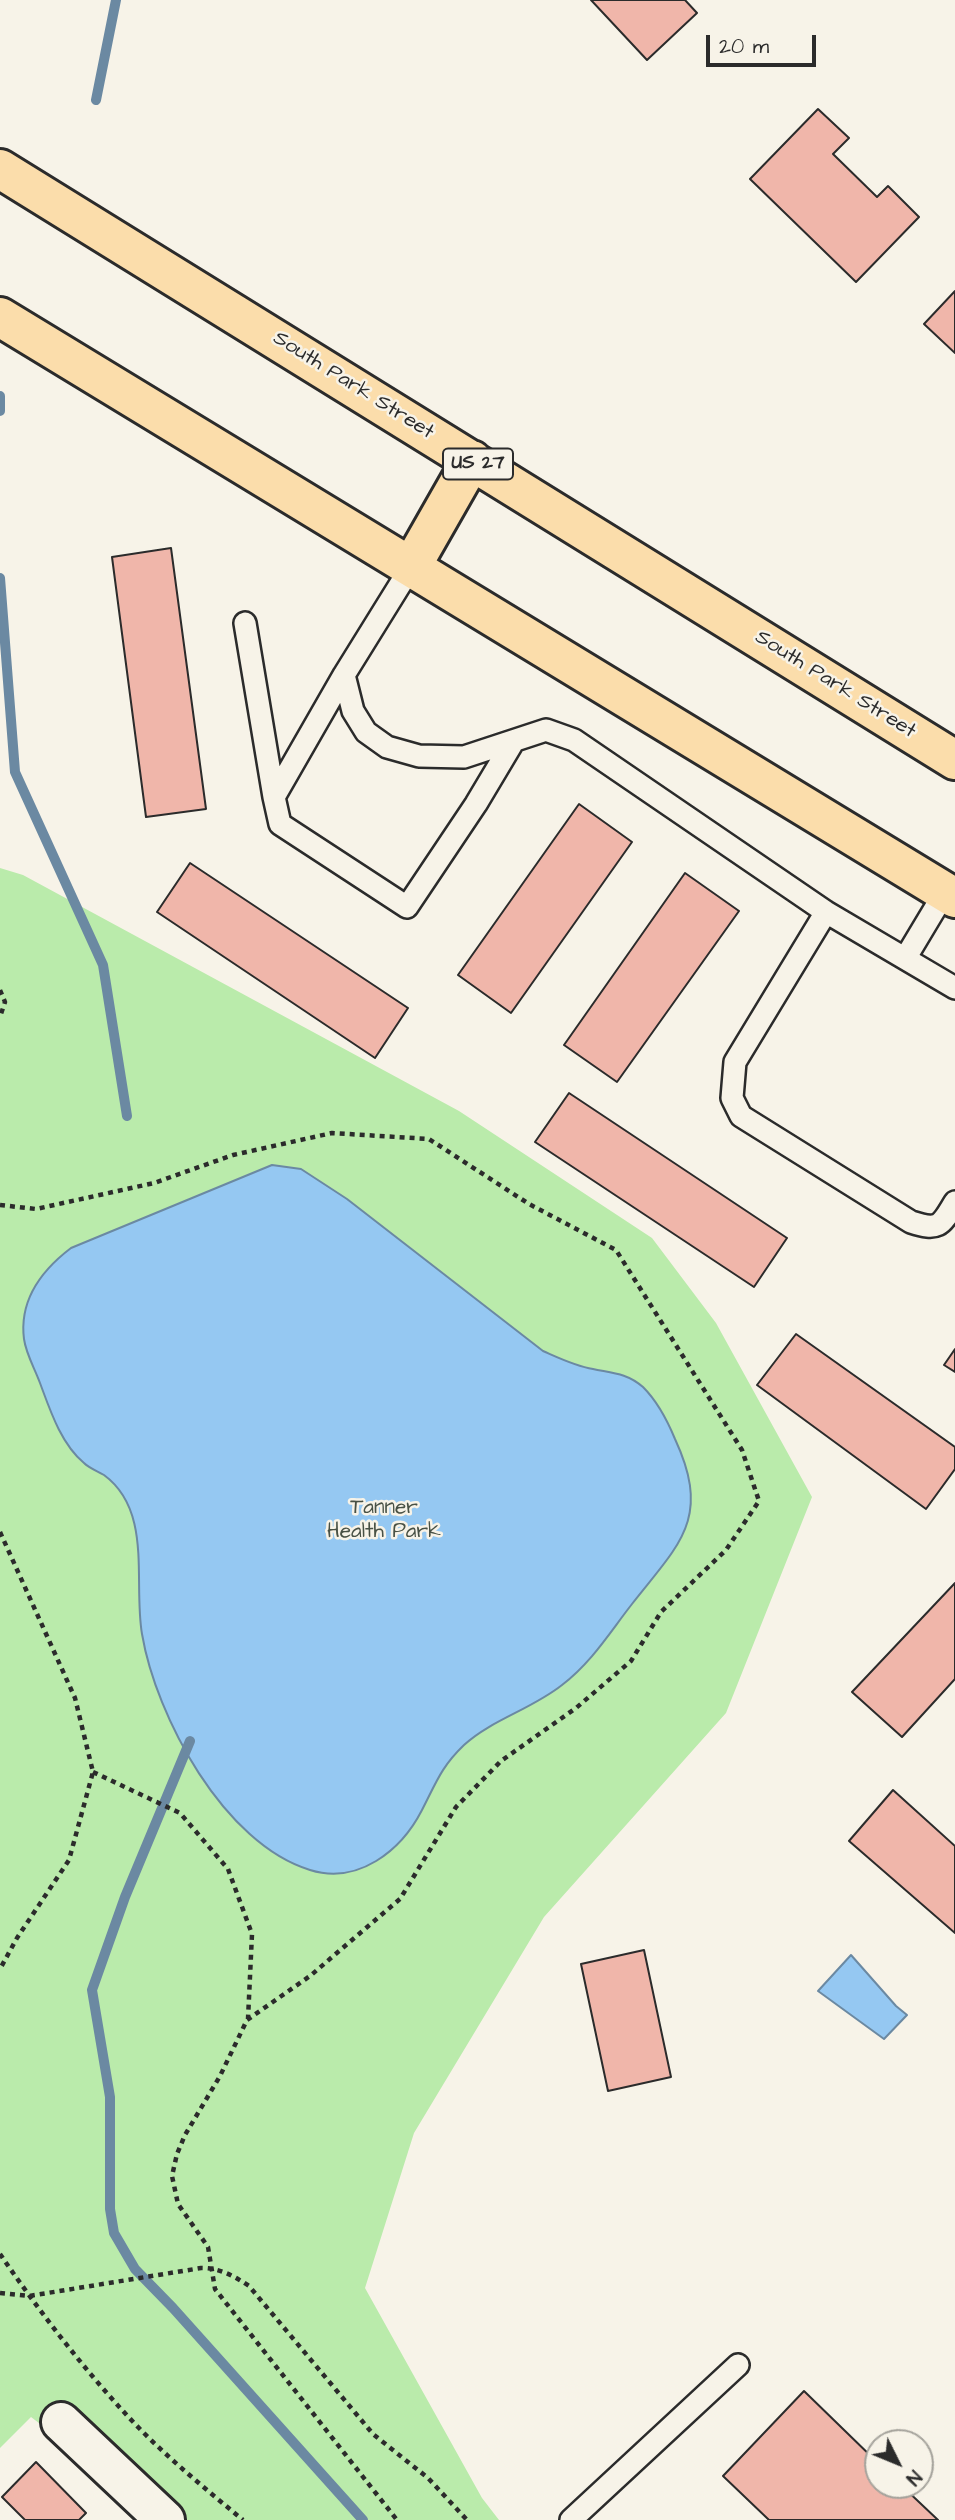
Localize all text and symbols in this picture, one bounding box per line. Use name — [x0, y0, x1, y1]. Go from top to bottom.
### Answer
scale bar — [710, 21, 820, 65]
text: 20 m — [719, 32, 769, 61]
street label: South Park Street — [268, 326, 438, 446]
road number: US 27 — [443, 449, 513, 480]
street label: South Park Street — [750, 625, 920, 745]
park label: Tanner Health Park — [327, 1496, 441, 1546]
north arrow — [864, 2429, 934, 2499]
text: N — [899, 2464, 927, 2491]

